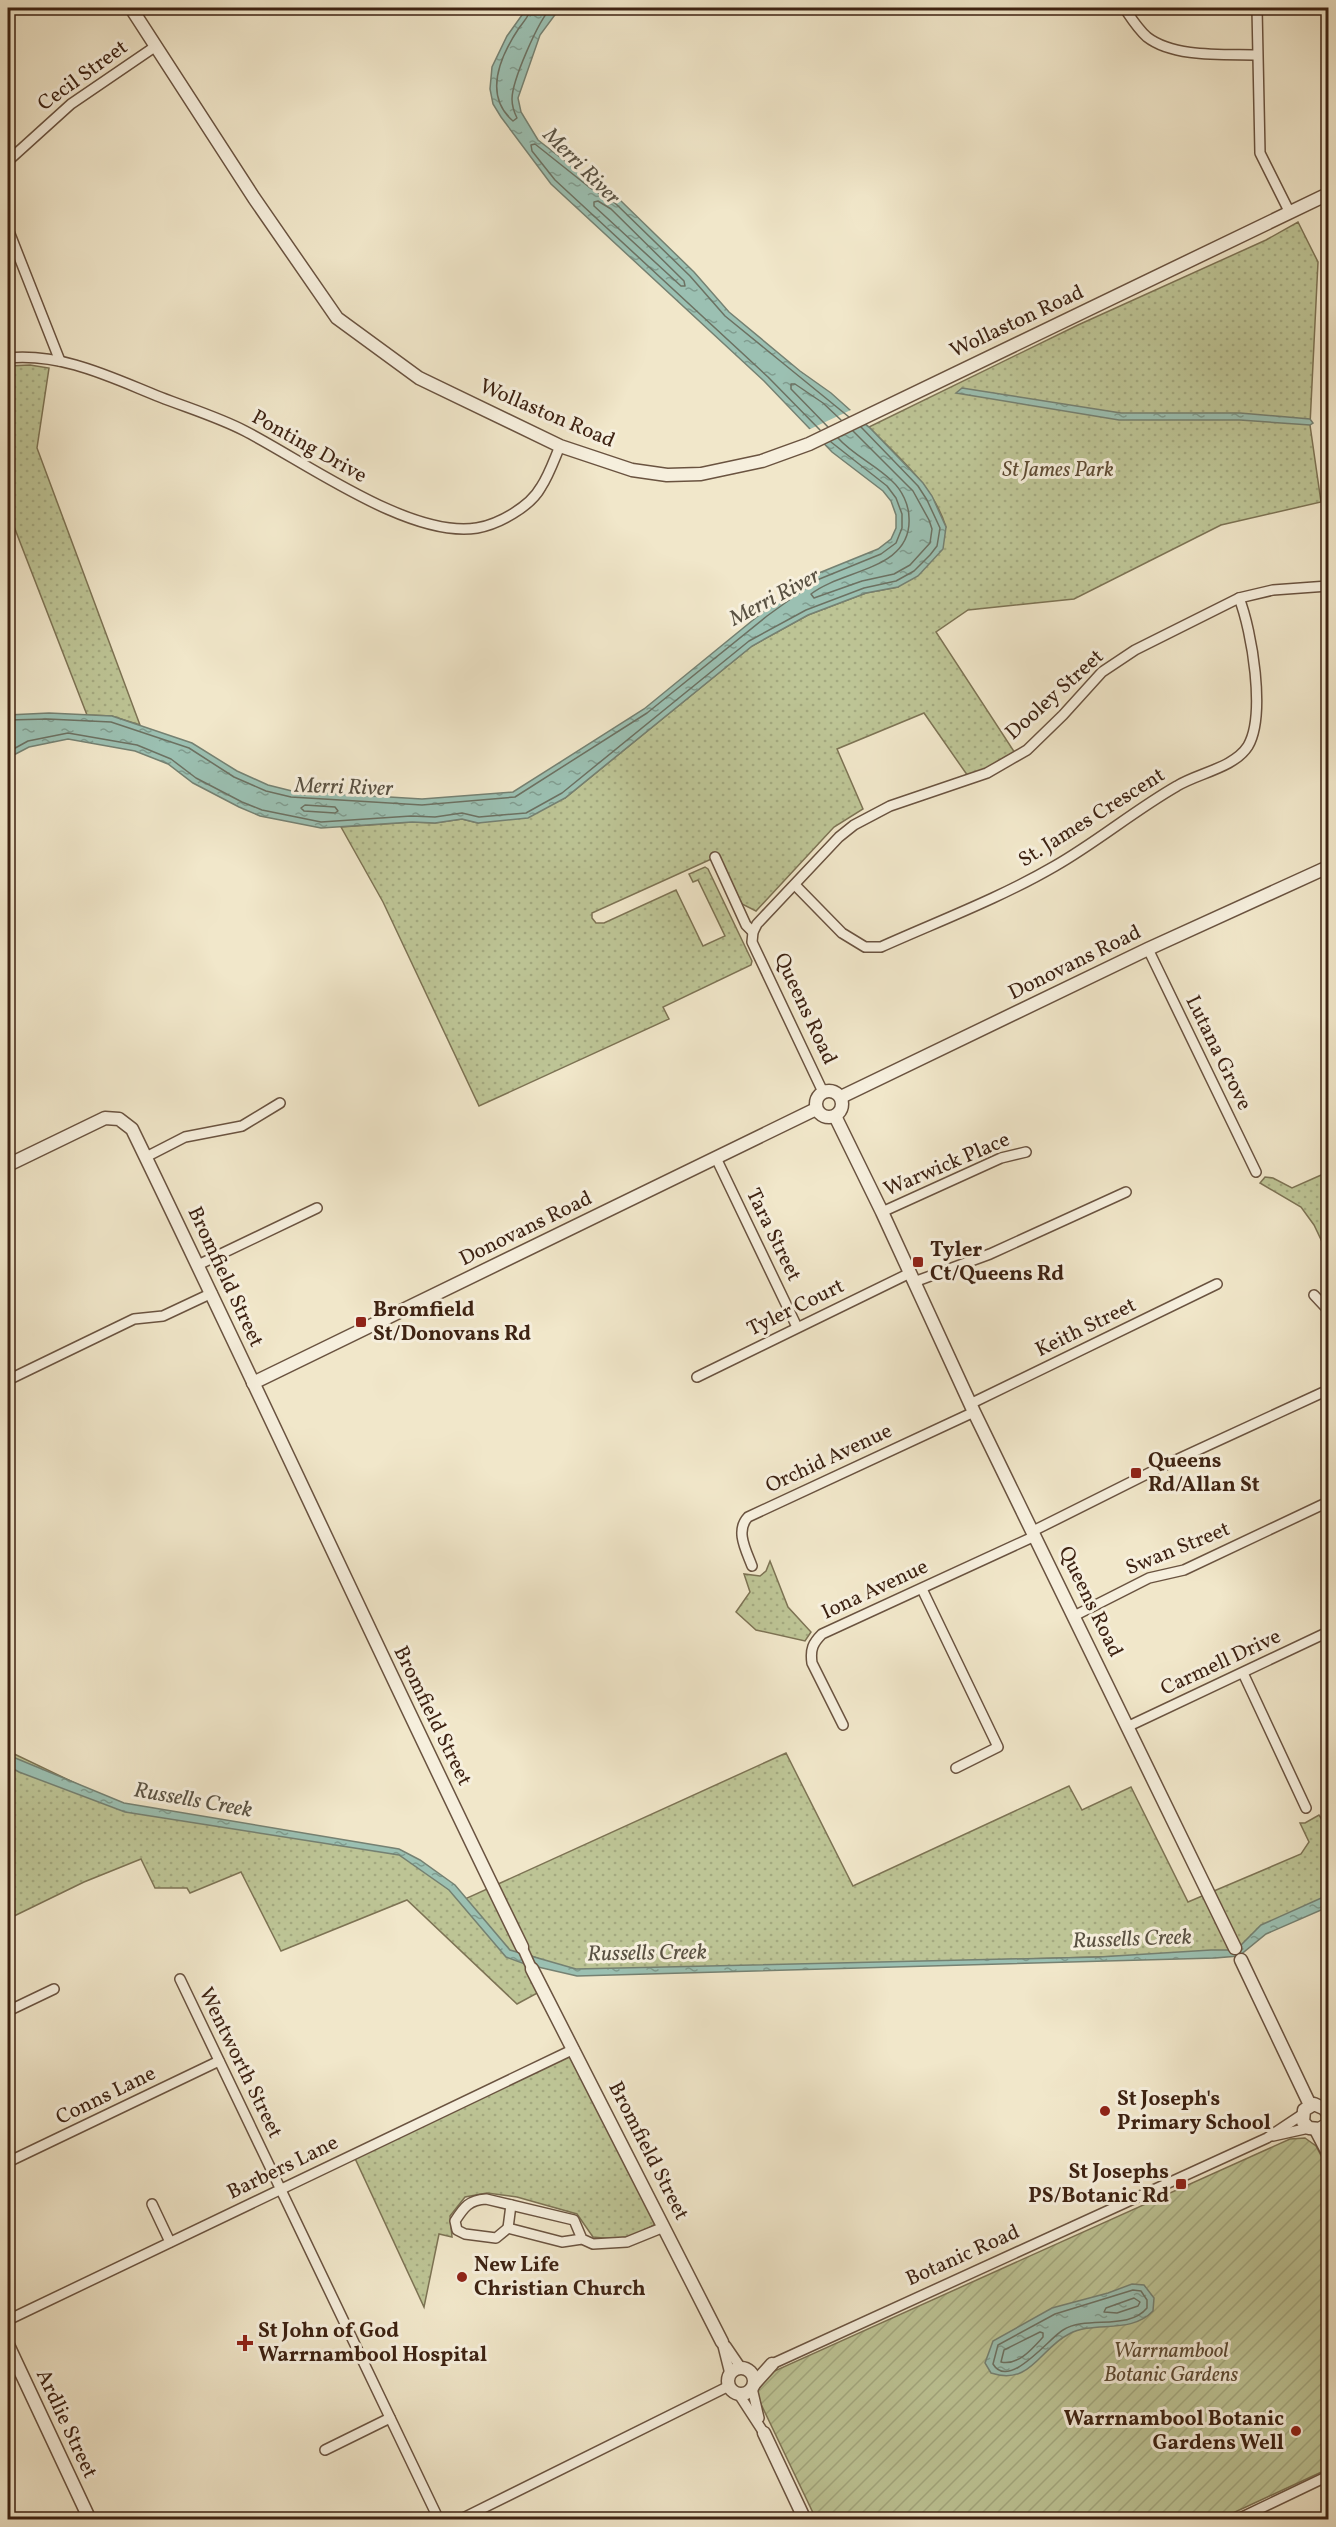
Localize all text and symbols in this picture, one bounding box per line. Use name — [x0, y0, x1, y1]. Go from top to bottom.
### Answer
street label: Cecil Street — [32, 33, 134, 119]
water label: Merri River — [534, 120, 627, 213]
street label: Wollaston Road — [945, 278, 1089, 366]
street label: Wollaston Road — [475, 372, 619, 456]
street label: Ponting Drive — [246, 403, 372, 491]
park label: St James Park — [1002, 456, 1114, 485]
water label: Merri River — [723, 561, 826, 635]
street label: Dooley Street — [999, 643, 1111, 747]
street label: St. James Crescent — [1013, 761, 1171, 875]
water label: Merri River — [293, 771, 395, 805]
street label: Donovans Road — [1004, 918, 1146, 1008]
street label: Queens Road — [766, 948, 844, 1070]
street label: Lutana Grove — [1178, 991, 1258, 1115]
street label: Warwick Place — [880, 1125, 1014, 1205]
street label: Donovans Road — [455, 1184, 597, 1274]
street label: Tara Street — [738, 1184, 808, 1286]
street label: Bromfield Street — [180, 1202, 270, 1352]
place label: Tyler Ct/Queens Rd — [930, 1236, 1064, 1289]
marker: Tyler Ct/Queens Rd — [911, 1255, 925, 1269]
street label: Tyler Court — [743, 1272, 849, 1344]
street label: Keith Street — [1031, 1291, 1141, 1365]
place label: Bromfield St/Donovans Rd — [373, 1296, 531, 1349]
marker: Bromfield St/Donovans Rd — [354, 1315, 368, 1329]
street label: Orchid Avenue — [761, 1417, 897, 1501]
place label: Queens Rd/Allan St — [1148, 1447, 1260, 1500]
marker: Queens Rd/Allan St — [1129, 1466, 1143, 1480]
street label: Swan Street — [1122, 1515, 1234, 1583]
street label: Queens Road — [1051, 1542, 1129, 1662]
street label: Iona Avenue — [817, 1553, 933, 1627]
street label: Carmell Drive — [1156, 1622, 1286, 1704]
street label: Bromfield Street — [386, 1641, 478, 1791]
water label: Russells Creek — [131, 1775, 255, 1827]
water label: Russells Creek — [1072, 1922, 1192, 1958]
water label: Russells Creek — [587, 1937, 707, 1971]
street label: Wentworth Street — [191, 1983, 289, 2143]
street label: Conns Lane — [51, 2059, 161, 2133]
street label: Bromfield Street — [601, 2077, 695, 2225]
place label: St Joseph's Primary School — [1117, 2085, 1271, 2138]
marker: St Joseph's Primary School — [1098, 2104, 1112, 2118]
street label: Barbers Lane — [222, 2129, 344, 2207]
place label: St Josephs PS/Botanic Rd — [1028, 2158, 1169, 2211]
marker: St Josephs PS/Botanic Rd — [1174, 2177, 1188, 2191]
street label: Botanic Road — [901, 2218, 1025, 2294]
place label: New Life Christian Church — [474, 2251, 646, 2304]
marker: New Life Christian Church — [455, 2270, 469, 2284]
place label: St John of God Warrnambool Hospital — [258, 2317, 487, 2370]
marker: St John of God Warrnambool Hospital — [236, 2334, 254, 2352]
park label: Warrnambool Botanic Gardens — [1104, 2337, 1239, 2390]
street label: Ardlie Street — [28, 2365, 104, 2483]
place label: Warrnambool Botanic Gardens Well — [1064, 2405, 1284, 2458]
marker: Warrnambool Botanic Gardens Well — [1289, 2424, 1303, 2438]

